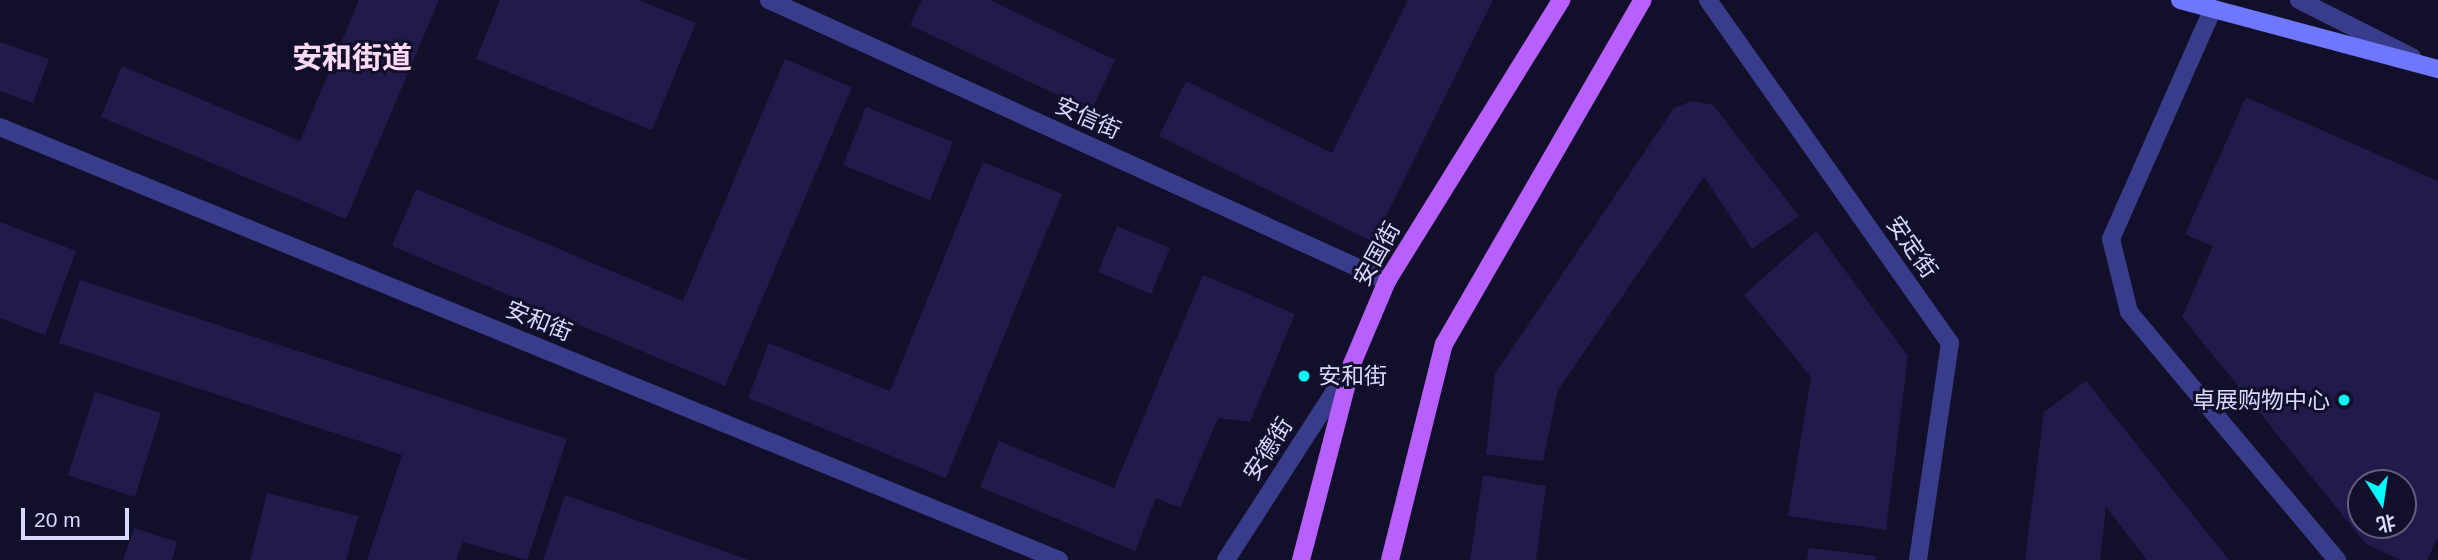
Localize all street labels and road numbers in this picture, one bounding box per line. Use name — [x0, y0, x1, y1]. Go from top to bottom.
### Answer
street label: 安信街 — [1051, 91, 1125, 145]
street label: 安定街 — [1881, 211, 1943, 283]
street label: 安国街 — [1348, 217, 1406, 291]
street label: 安和街 — [502, 295, 576, 347]
street label: 安德街 — [1238, 413, 1298, 485]

